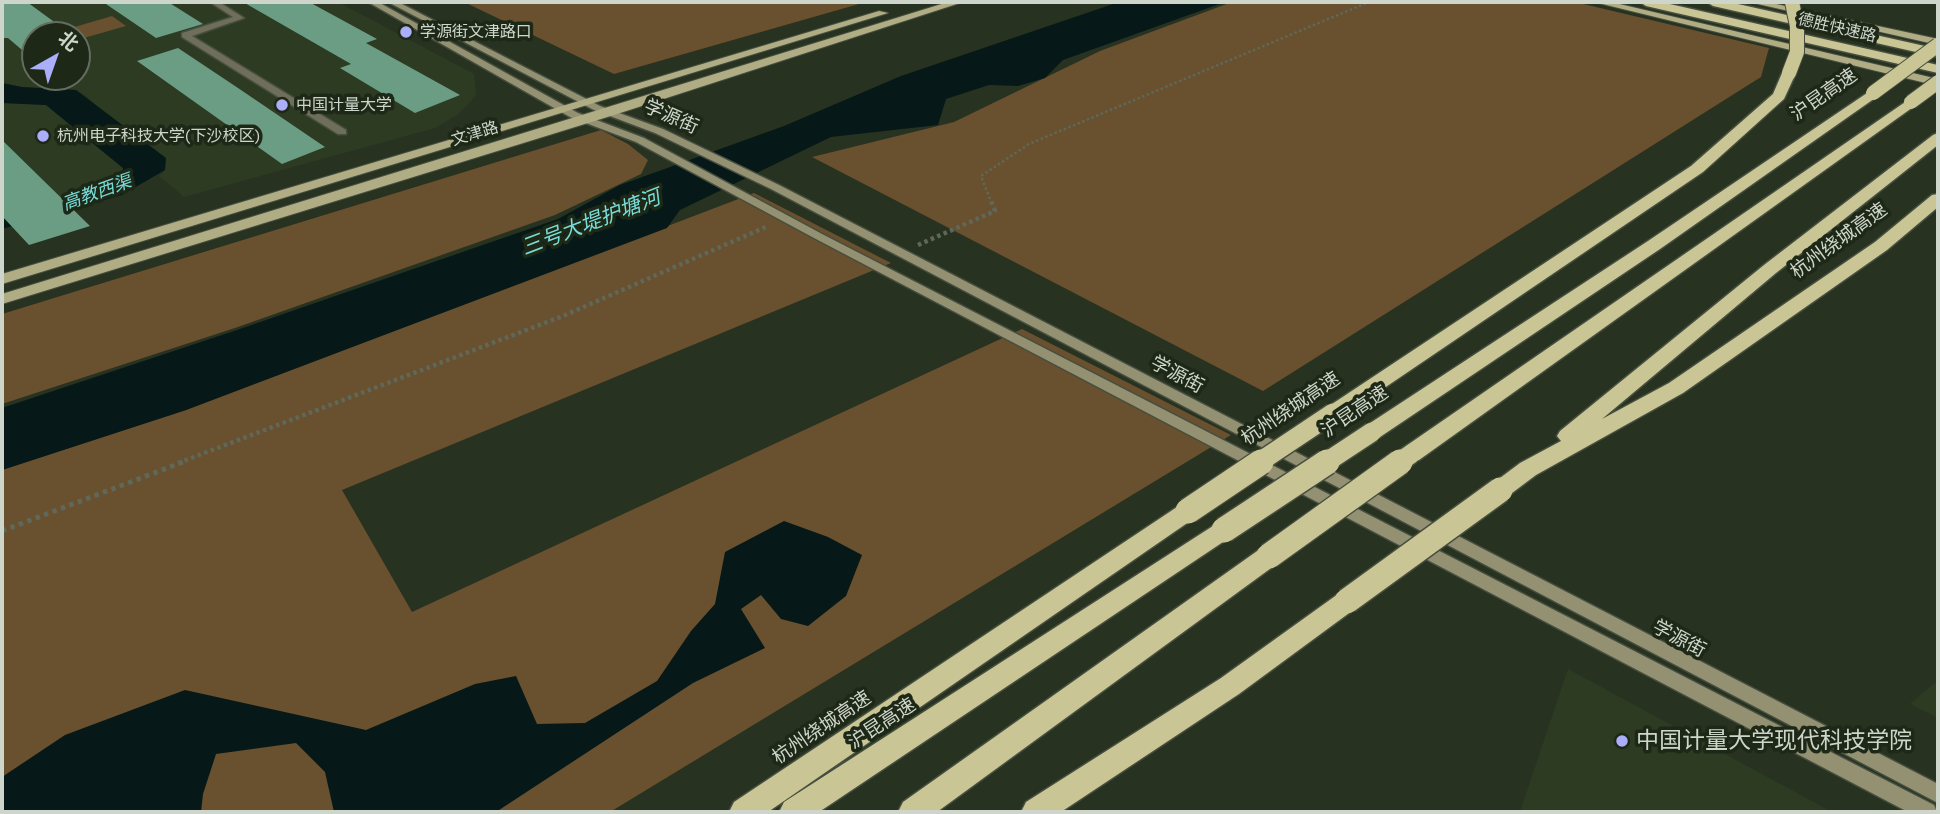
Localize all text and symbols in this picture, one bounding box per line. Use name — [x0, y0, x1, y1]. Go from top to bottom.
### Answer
street label: 德胜快速路 — [1796, 10, 1878, 46]
north arrow — [21, 21, 91, 91]
place label: 学源街文津路口 — [420, 22, 532, 42]
marker: 学源街文津路口 — [398, 24, 414, 40]
text: 北 — [54, 26, 83, 56]
street label: 沪昆高速 — [1786, 64, 1862, 126]
place label: 中国计量大学 — [296, 95, 392, 115]
street label: 学源街 — [640, 95, 702, 139]
marker: 中国计量大学 — [274, 97, 290, 113]
street label: 文津路 — [449, 118, 501, 150]
place label: 杭州电子科技大学(下沙校区) — [57, 126, 260, 146]
marker: 杭州电子科技大学(下沙校区) — [35, 128, 51, 144]
water label: 高教西渠 — [59, 171, 135, 215]
water label: 三号大堤护塘河 — [518, 185, 664, 261]
street label: 杭州绕城高速 — [1786, 198, 1892, 284]
street label: 学源街 — [1146, 352, 1208, 398]
street label: 杭州绕城高速 — [1237, 368, 1345, 450]
street label: 沪昆高速 — [1317, 381, 1393, 443]
street label: 学源街 — [1648, 616, 1710, 662]
street label: 杭州绕城高速 — [768, 687, 876, 769]
street label: 沪昆高速 — [844, 694, 920, 754]
place label: 中国计量大学现代科技学院 — [1636, 727, 1912, 755]
marker: 中国计量大学现代科技学院 — [1614, 733, 1630, 749]

